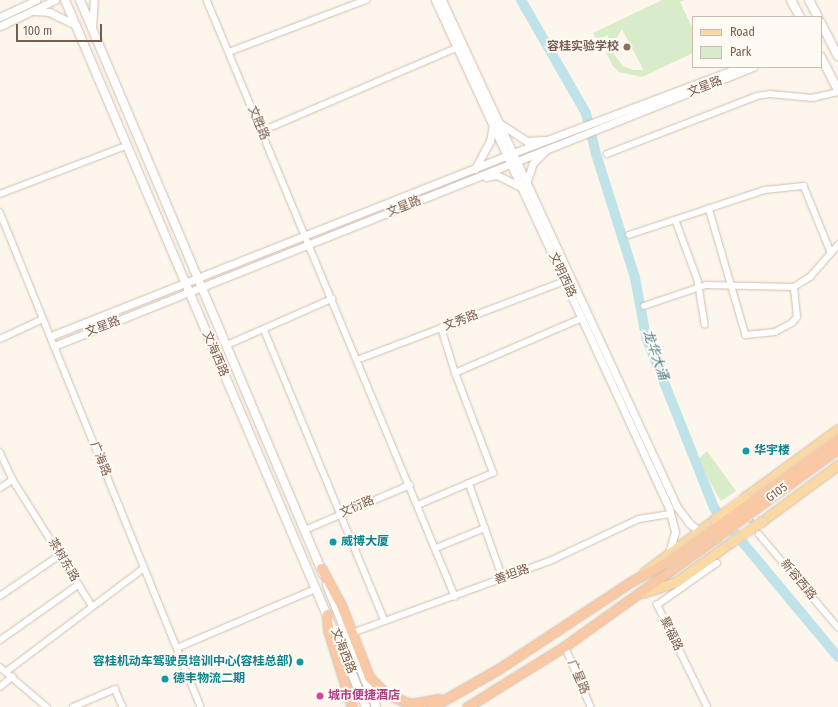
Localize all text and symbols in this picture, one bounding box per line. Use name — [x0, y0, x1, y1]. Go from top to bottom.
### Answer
scale bar — [18, 16, 104, 42]
legend — [692, 16, 822, 68]
text: 100 m — [23, 24, 52, 38]
text: Road — [730, 25, 755, 39]
place label: 容桂实验学校 — [547, 40, 619, 54]
marker: 容桂实验学校 — [622, 42, 632, 52]
text: Park — [730, 45, 751, 59]
street label: 文星路 — [686, 74, 724, 100]
street label: 文胜路 — [244, 104, 272, 142]
street label: 文星路 — [385, 194, 423, 220]
street label: 文明西路 — [545, 250, 579, 300]
street label: 文秀路 — [442, 308, 480, 334]
street label: 文星路 — [84, 314, 122, 340]
water label: 龙华大涌 — [639, 328, 671, 382]
street label: 文海西路 — [199, 329, 231, 379]
street label: 广海路 — [87, 440, 113, 478]
place label: 华宇楼 — [754, 444, 790, 458]
marker: 华宇楼 — [741, 446, 751, 456]
street label: G105 — [763, 480, 791, 506]
street label: 文衍路 — [338, 493, 376, 521]
place label: 威博大厦 — [341, 535, 389, 549]
street label: 茶树东路 — [44, 536, 82, 584]
marker: 威博大厦 — [328, 537, 338, 547]
street label: 新容西路 — [777, 557, 819, 603]
street label: 善坦路 — [493, 562, 531, 588]
street label: 聚福路 — [657, 615, 685, 653]
street label: 文海西路 — [327, 626, 359, 676]
place label: 容桂机动车驾驶员培训中心(容桂总部) — [93, 655, 292, 669]
marker: 容桂机动车驾驶员培训中心(容桂总部) — [295, 657, 305, 667]
street label: 广星路 — [564, 658, 592, 696]
place label: 德丰物流二期 — [173, 672, 245, 686]
marker: 德丰物流二期 — [160, 674, 170, 684]
place label: 城市便捷酒店 — [328, 689, 400, 703]
marker: 城市便捷酒店 — [315, 691, 325, 701]

